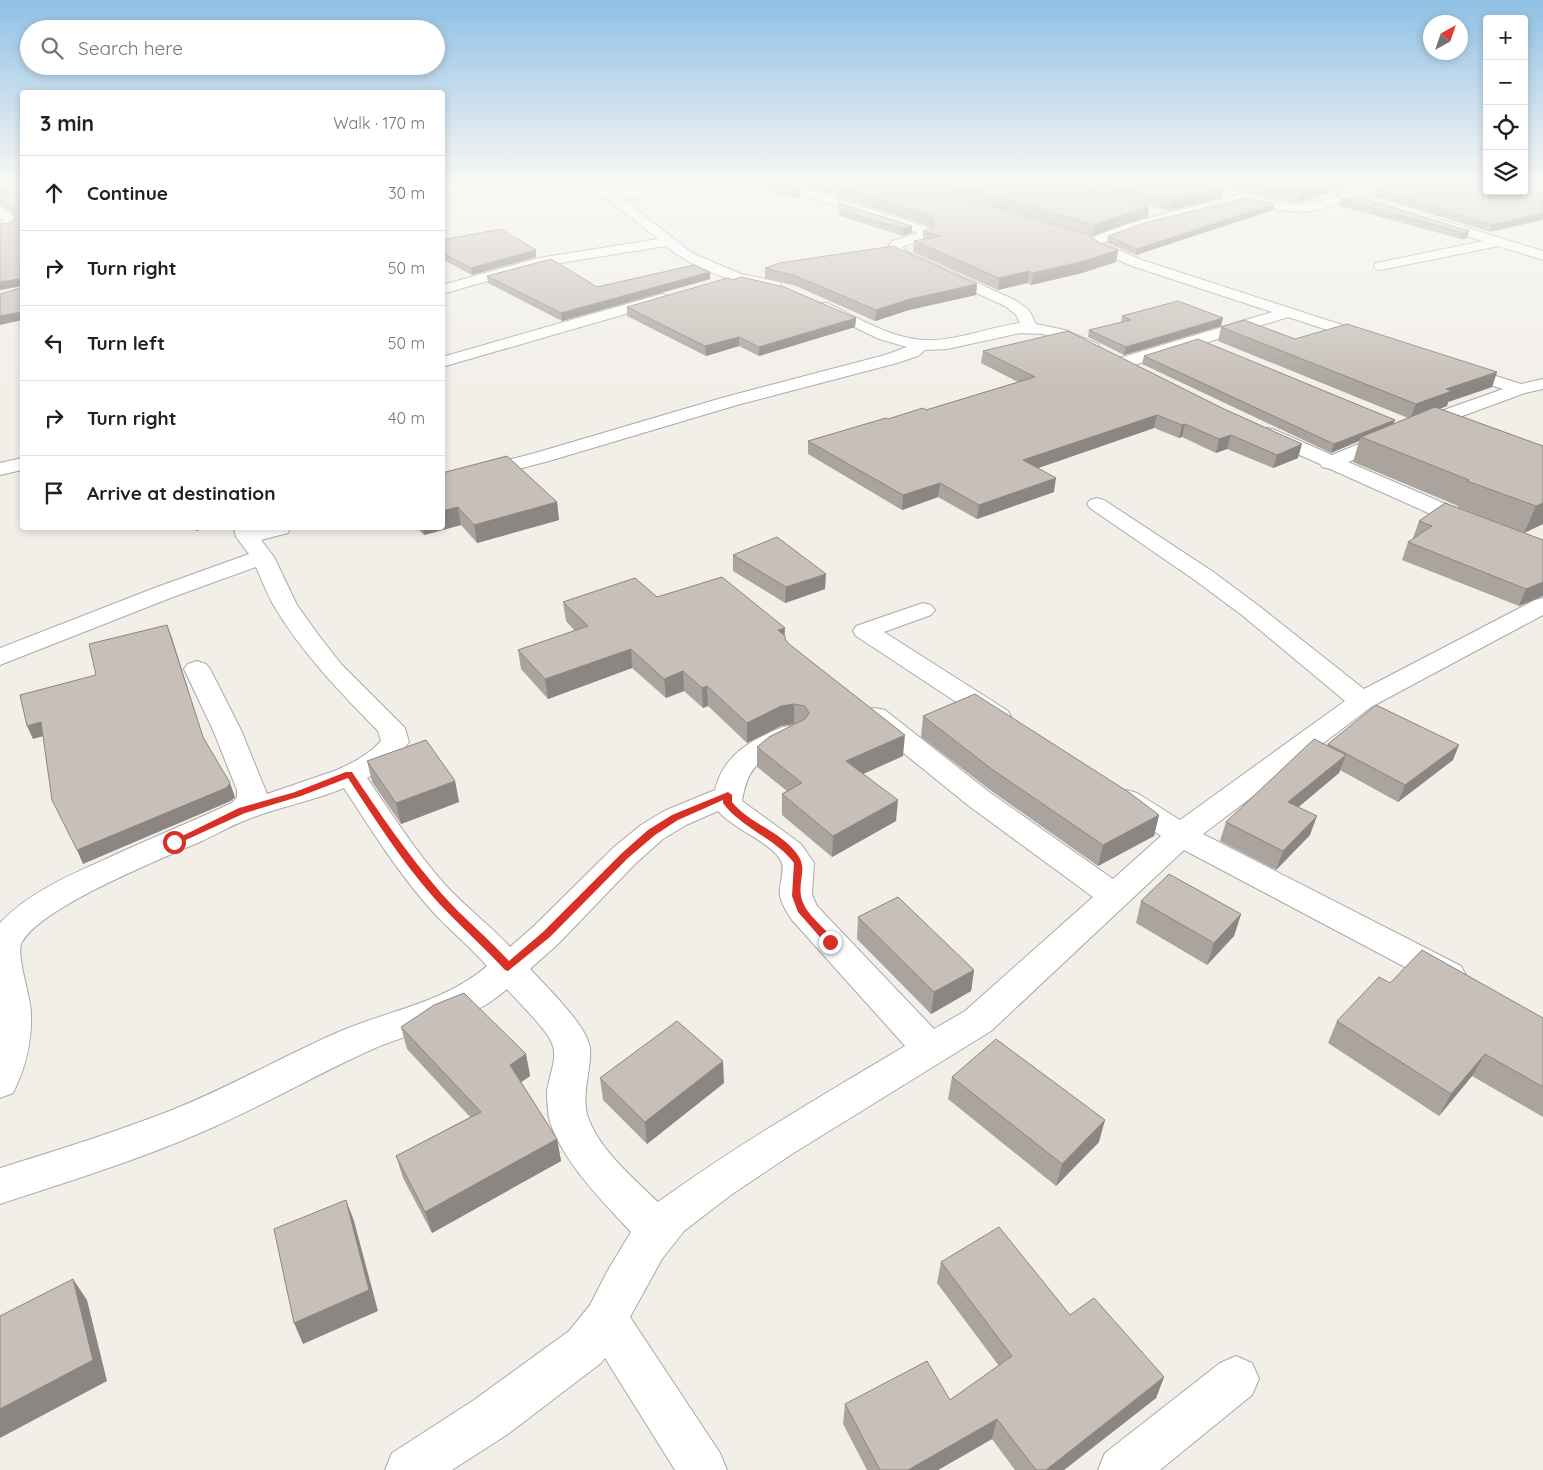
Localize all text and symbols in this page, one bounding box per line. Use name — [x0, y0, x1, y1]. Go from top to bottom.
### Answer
north arrow — [1423, 15, 1468, 60]
map controls — [1483, 15, 1528, 195]
button: + — [1483, 15, 1528, 60]
search box — [20, 20, 445, 75]
icon: search — [38, 34, 66, 62]
text: Search here — [78, 36, 183, 60]
button: − — [1483, 60, 1528, 105]
button: locate — [1483, 105, 1528, 150]
text: 3 min — [40, 110, 94, 136]
text: Walk · 170 m — [333, 113, 425, 133]
button: layers — [1483, 150, 1528, 195]
icon: ahead — [40, 179, 68, 207]
text: Continue — [87, 181, 168, 205]
text: 30 m — [388, 183, 425, 203]
icon: right — [40, 254, 68, 282]
text: Turn right — [87, 256, 176, 280]
text: 50 m — [388, 258, 425, 278]
icon: left — [40, 329, 68, 357]
text: Turn left — [87, 331, 165, 355]
text: 50 m — [388, 333, 425, 353]
icon: right — [40, 404, 68, 432]
text: Turn right — [87, 406, 176, 430]
text: 40 m — [388, 408, 425, 428]
icon: arrive — [40, 479, 68, 507]
text: Arrive at destination — [87, 481, 276, 505]
route start — [163, 831, 186, 854]
route end — [819, 931, 842, 954]

